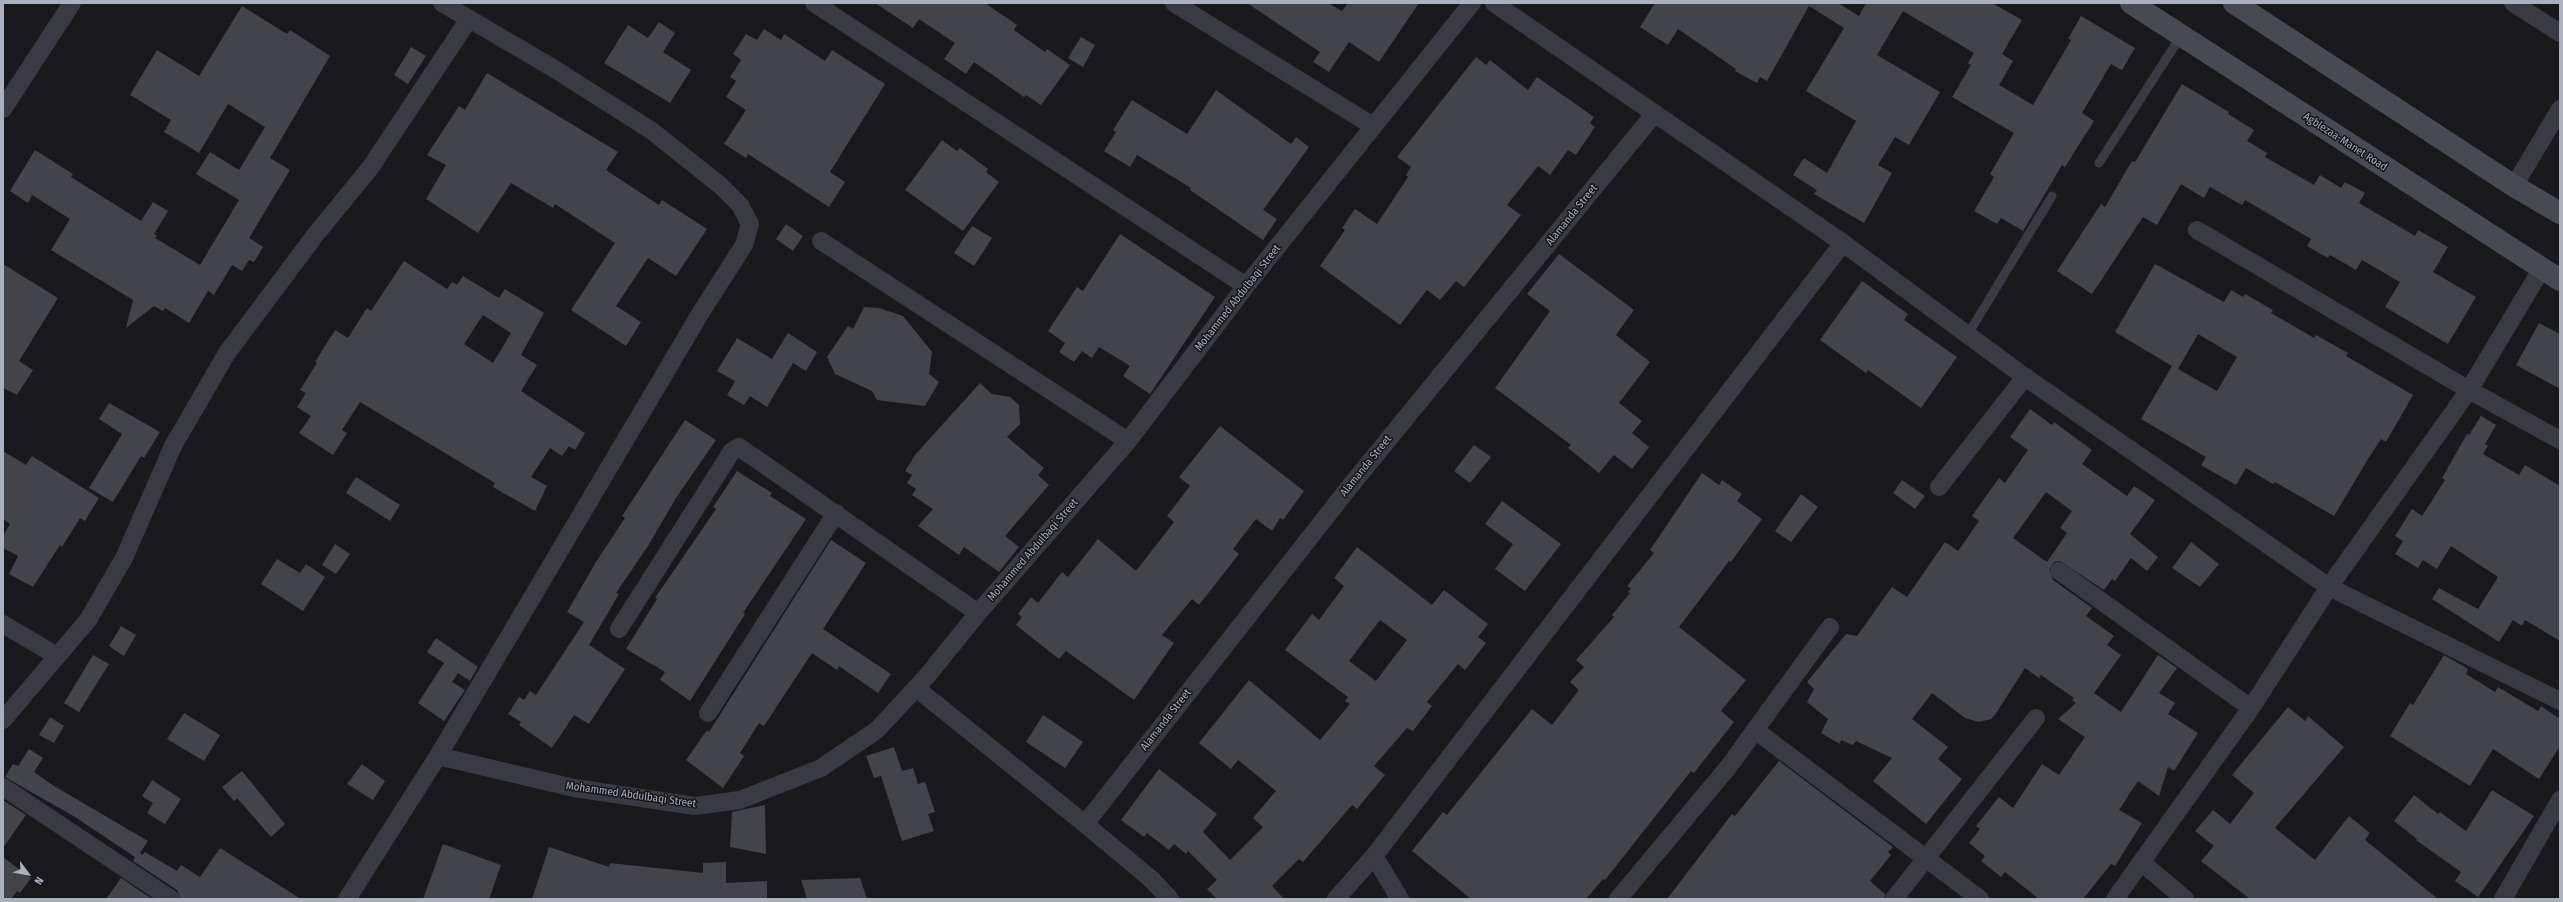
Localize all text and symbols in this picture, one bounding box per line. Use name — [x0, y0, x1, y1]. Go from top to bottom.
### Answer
street label: Agblezaa-Manet Road — [2301, 110, 2389, 174]
street label: Alamanda Street — [1543, 182, 1601, 248]
street label: Mohammed Abdulbaqi Street — [1192, 242, 1284, 354]
street label: Alamanda Street — [1337, 433, 1395, 499]
street label: Mohammed Abdulbaqi Street — [985, 496, 1081, 604]
street label: Alamanda Street — [1138, 687, 1194, 753]
street label: Mohammed Abdulbaqi Street — [565, 779, 697, 811]
north arrow — [8, 854, 48, 894]
text: N — [31, 874, 46, 887]

